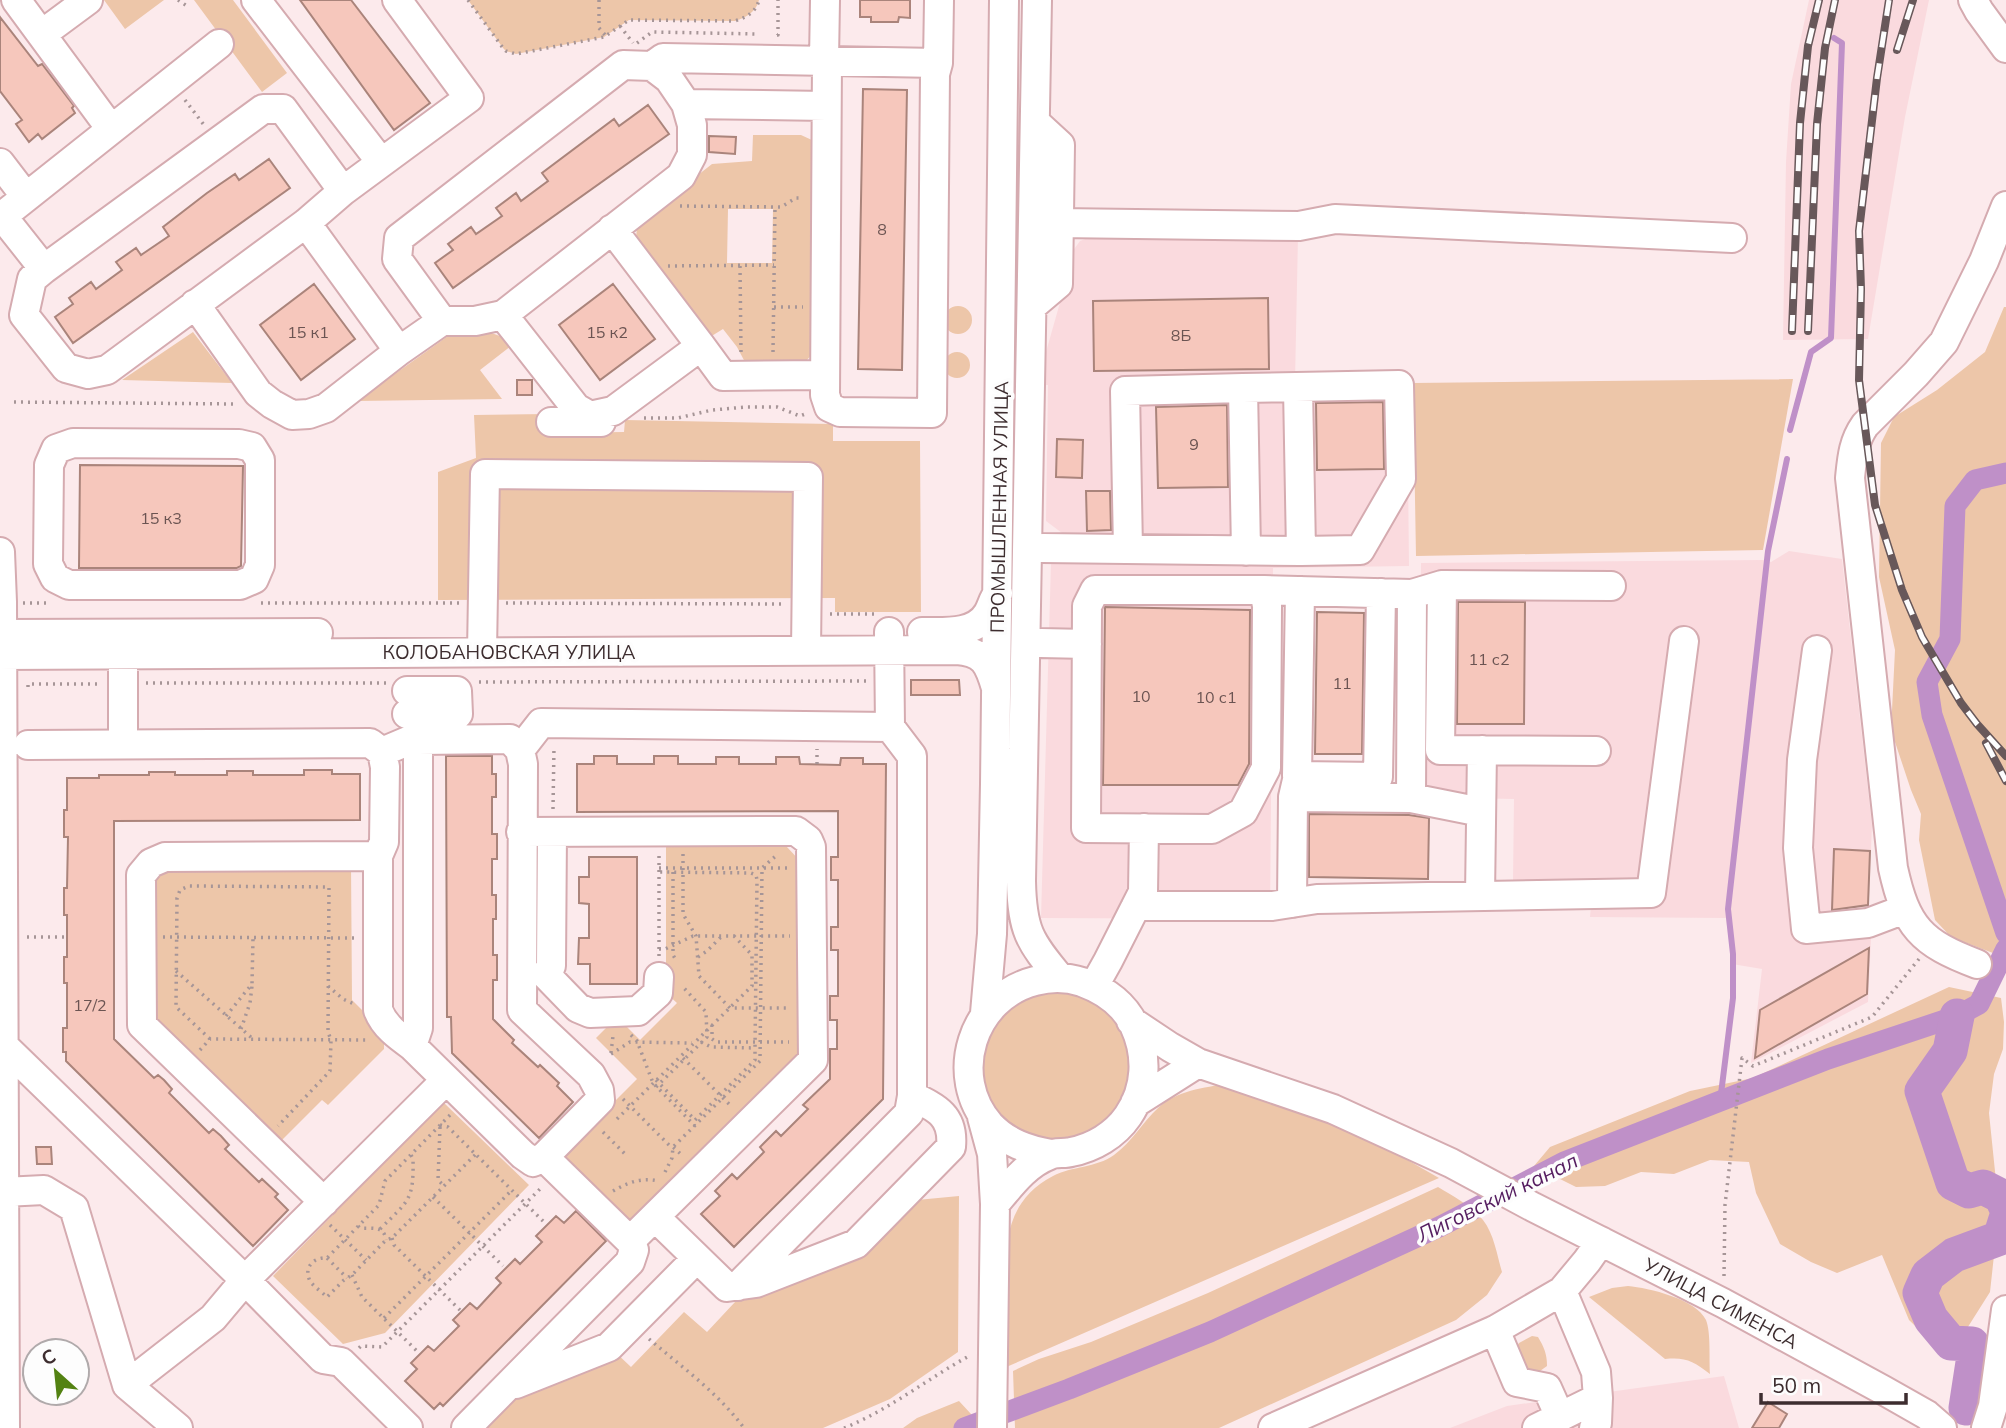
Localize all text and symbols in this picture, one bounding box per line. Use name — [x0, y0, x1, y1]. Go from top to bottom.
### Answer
house number: 8 — [877, 219, 887, 239]
house number: 15 к1 — [287, 322, 329, 342]
house number: 15 к2 — [586, 322, 628, 342]
house number: 8Б — [1171, 325, 1191, 345]
street label: ПРОМЫШЛЕННАЯ УЛИЦА — [985, 381, 1013, 633]
house number: 9 — [1189, 434, 1199, 454]
house number: 15 к3 — [140, 508, 182, 528]
street label: КОЛОБАНОВСКАЯ УЛИЦА — [383, 640, 635, 664]
house number: 11 с2 — [1468, 649, 1510, 669]
house number: 11 — [1332, 673, 1352, 693]
house number: 10 — [1131, 686, 1151, 706]
house number: 10 с1 — [1195, 687, 1237, 707]
house number: 17/2 — [73, 995, 107, 1015]
water label: Лиговский канал — [1411, 1147, 1582, 1248]
street label: УЛИЦА СИМЕНСА — [1639, 1252, 1802, 1354]
north arrow — [21, 1337, 91, 1407]
text: С — [37, 1343, 60, 1370]
scale bar — [1761, 1362, 1906, 1406]
text: 50 m — [1772, 1372, 1821, 1398]

